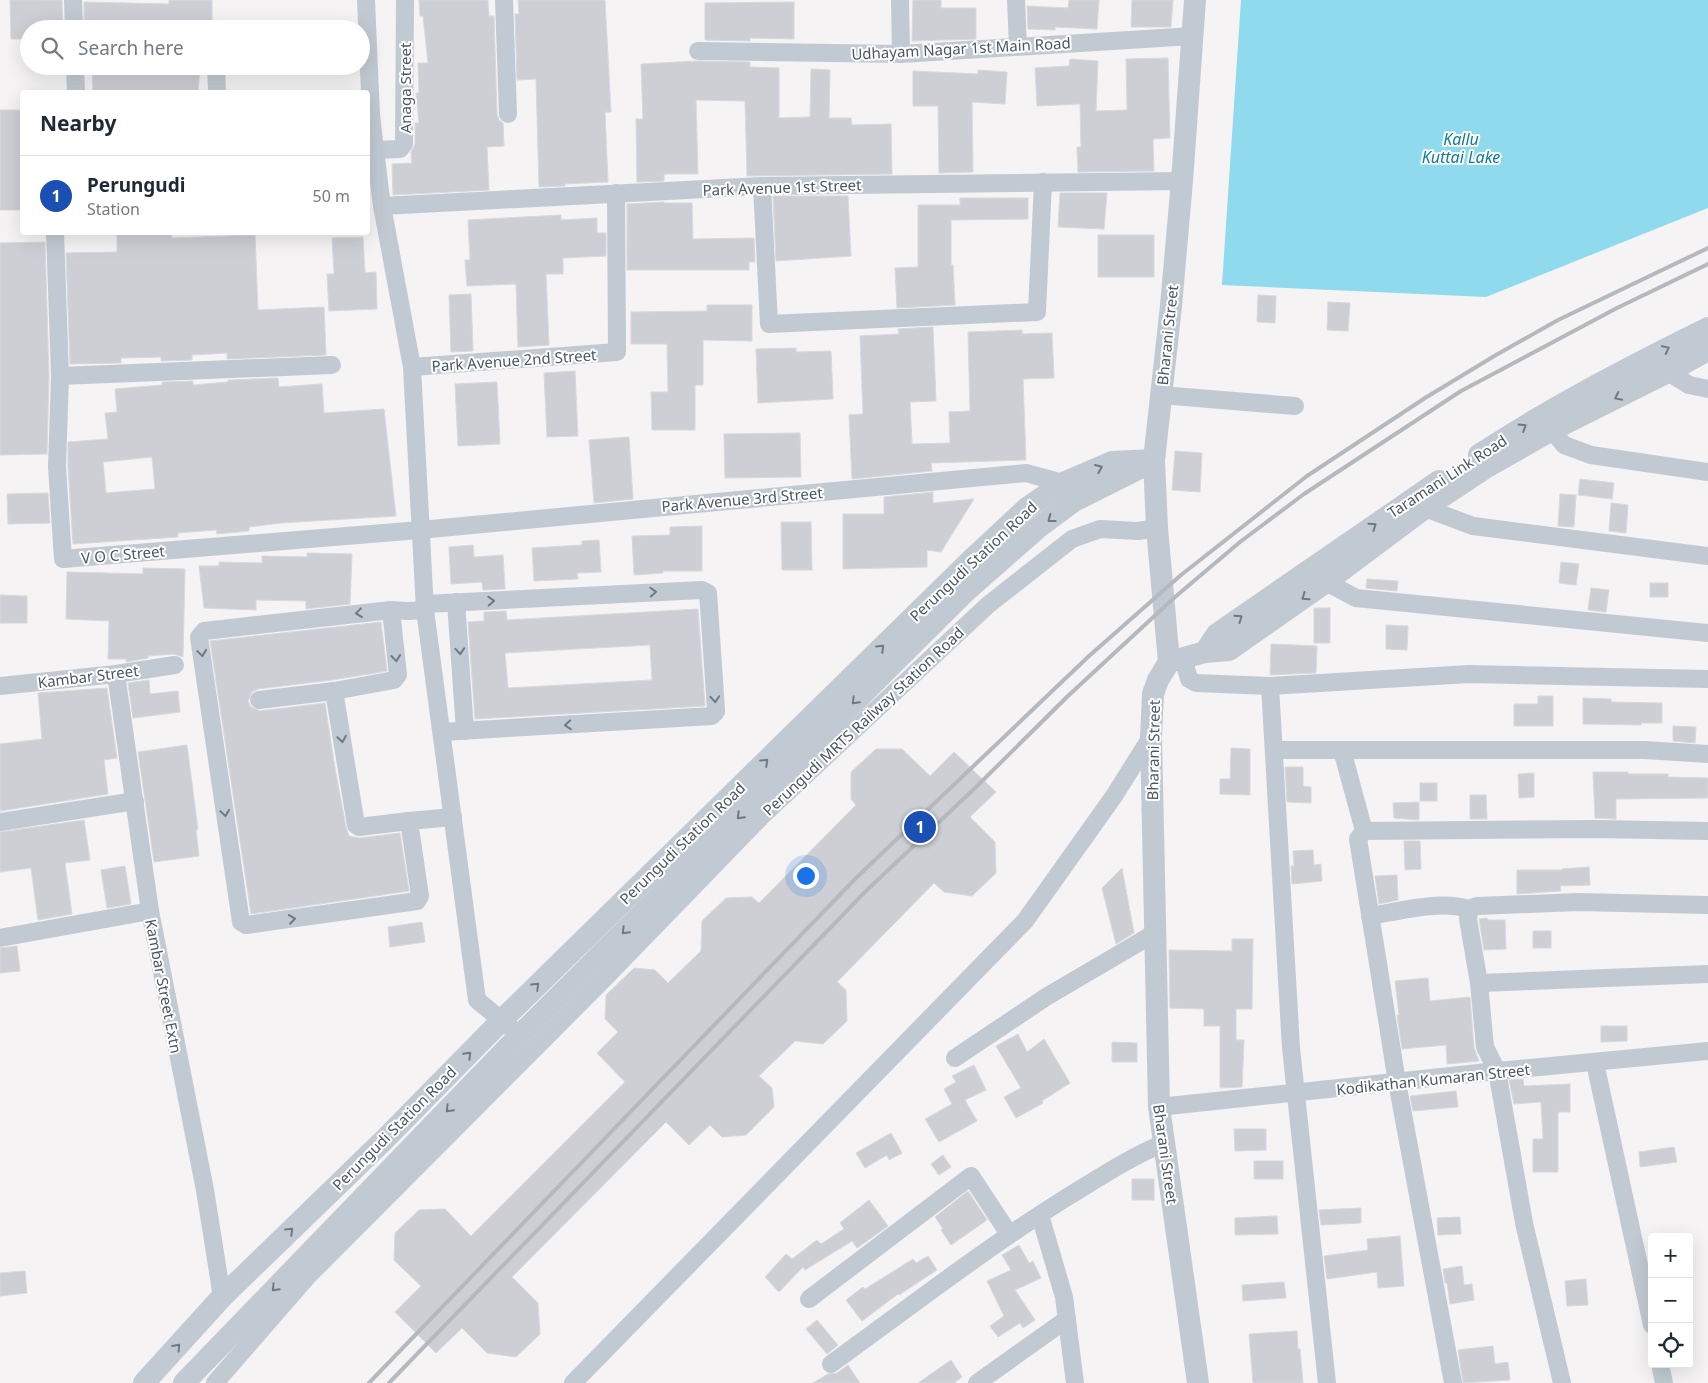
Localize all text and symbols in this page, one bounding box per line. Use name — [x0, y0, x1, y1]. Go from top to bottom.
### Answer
search box — [20, 20, 370, 75]
street label: Udhayam Nagar 1st Main Road — [851, 32, 1071, 64]
icon: search — [38, 34, 66, 62]
text: Search here — [78, 35, 184, 61]
street label: Anaga Street — [395, 42, 415, 133]
text: Nearby — [40, 109, 116, 137]
water label: Kallu Kuttai Lake — [1422, 128, 1500, 168]
text: Perungudi — [87, 172, 185, 198]
street label: Park Avenue 1st Street — [702, 174, 862, 200]
text: 1 — [51, 185, 61, 207]
text: 50 m — [313, 185, 350, 207]
text: Station — [87, 198, 140, 220]
street label: Bharani Street — [1152, 283, 1182, 386]
street label: Park Avenue 2nd Street — [431, 344, 598, 376]
one-way arrow — [1661, 345, 1670, 355]
one-way arrow — [1614, 390, 1623, 401]
one-way arrow — [1518, 423, 1527, 433]
street label: Taramani Link Road — [1384, 430, 1510, 522]
one-way arrow — [1094, 463, 1103, 474]
street label: Park Avenue 3rd Street — [661, 482, 824, 516]
street label: Perungudi Station Road — [905, 497, 1041, 625]
one-way arrow — [1047, 513, 1057, 522]
one-way arrow — [1367, 523, 1377, 532]
street label: V O C Street — [80, 540, 166, 568]
one-way arrow — [650, 587, 658, 598]
one-way arrow — [1301, 591, 1311, 600]
one-way arrow — [487, 595, 495, 606]
one-way arrow — [355, 608, 363, 619]
one-way arrow — [1234, 615, 1243, 624]
street label: Perungudi MRTS Railway Station Road — [758, 622, 968, 820]
one-way arrow — [875, 645, 884, 654]
one-way arrow — [454, 647, 465, 655]
one-way arrow — [196, 648, 206, 657]
one-way arrow — [390, 655, 401, 663]
street label: Kambar Street — [36, 660, 140, 692]
one-way arrow — [710, 696, 721, 704]
one-way arrow — [852, 696, 861, 705]
street label: Bharani Street — [1142, 699, 1164, 801]
one-way arrow — [563, 719, 571, 730]
one-way arrow — [337, 734, 347, 743]
one-way arrow — [759, 759, 768, 768]
street label: Perungudi Station Road — [615, 778, 749, 908]
pin: 1 — [904, 808, 936, 846]
one-way arrow — [220, 809, 230, 818]
one-way arrow — [737, 810, 746, 819]
your location — [793, 863, 819, 889]
one-way arrow — [288, 914, 296, 924]
street label: Kambar Street Extn — [141, 917, 187, 1055]
one-way arrow — [622, 925, 631, 934]
one-way arrow — [531, 983, 540, 992]
one-way arrow — [462, 1051, 471, 1060]
street label: Kodikathan Kumaran Street — [1335, 1059, 1531, 1099]
street label: Perungudi Station Road — [328, 1062, 460, 1194]
one-way arrow — [446, 1103, 455, 1112]
street label: Bharani Street — [1149, 1103, 1183, 1206]
one-way arrow — [284, 1228, 293, 1237]
map controls — [1648, 1233, 1693, 1368]
button: + — [1648, 1233, 1693, 1278]
button: − — [1648, 1278, 1693, 1323]
one-way arrow — [272, 1283, 281, 1292]
button: locate — [1648, 1323, 1693, 1368]
one-way arrow — [171, 1343, 180, 1352]

